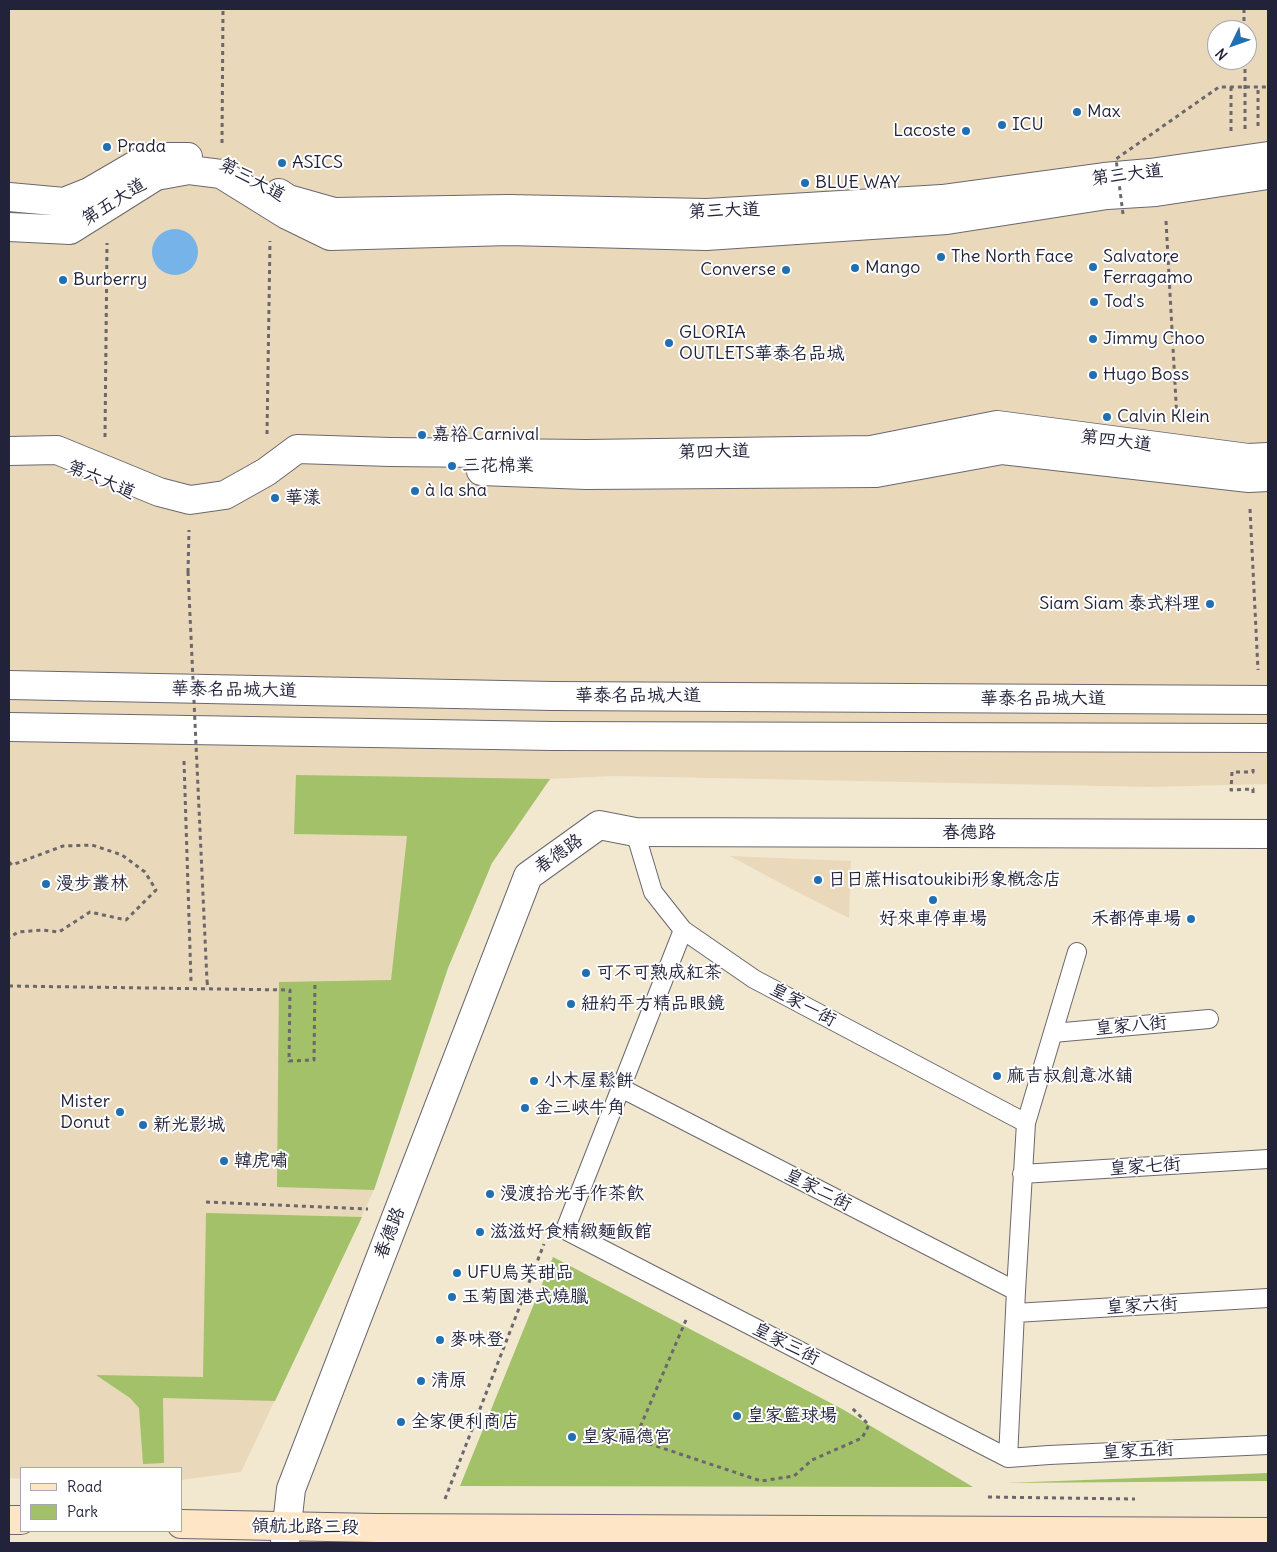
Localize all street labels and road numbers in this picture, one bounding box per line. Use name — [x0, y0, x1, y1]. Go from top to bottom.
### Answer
street label: 第三大道 — [215, 154, 289, 206]
street label: 第三大道 — [1090, 160, 1164, 190]
street label: 第五大道 — [78, 174, 150, 230]
street label: 第三大道 — [688, 199, 760, 223]
street label: 第四大道 — [1079, 426, 1153, 456]
street label: 第四大道 — [678, 441, 750, 463]
street label: 第六大道 — [64, 456, 138, 504]
street label: 華泰名品城大道 — [171, 678, 297, 702]
street label: 華泰名品城大道 — [575, 685, 701, 707]
street label: 華泰名品城大道 — [980, 688, 1106, 710]
street label: 春德路 — [942, 822, 996, 844]
street label: 春德路 — [531, 830, 587, 878]
street label: 皇家一街 — [766, 979, 840, 1031]
street label: 皇家八街 — [1094, 1012, 1168, 1040]
street label: 皇家七街 — [1108, 1154, 1182, 1180]
street label: 皇家二街 — [781, 1164, 855, 1216]
street label: 春德路 — [370, 1204, 410, 1262]
street label: 皇家六街 — [1105, 1293, 1179, 1319]
street label: 皇家三街 — [749, 1318, 823, 1370]
street label: 皇家五街 — [1101, 1438, 1175, 1464]
street label: 領航北路三段 — [251, 1515, 359, 1539]

